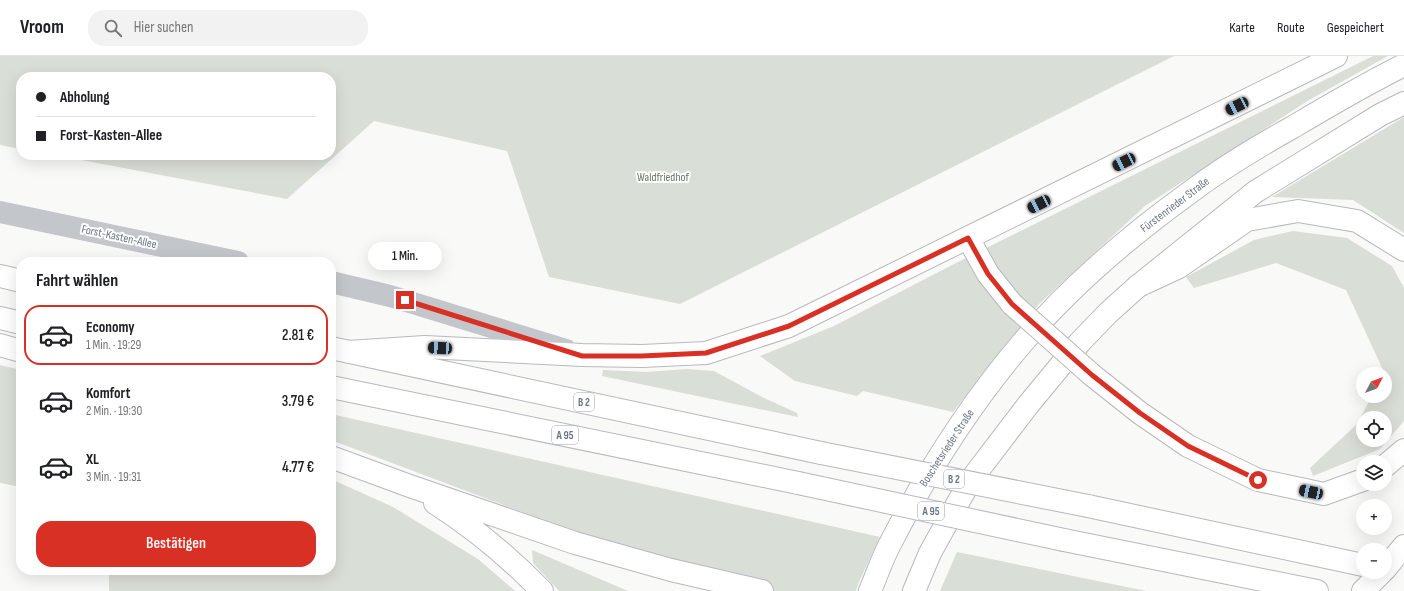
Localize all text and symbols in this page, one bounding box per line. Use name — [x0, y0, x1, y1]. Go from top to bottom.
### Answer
search box — [88, 10, 368, 46]
text: Vroom — [20, 16, 64, 39]
icon: search — [102, 17, 124, 39]
text: Hier suchen — [134, 18, 193, 37]
text: Karte — [1229, 19, 1255, 36]
text: Route — [1277, 19, 1305, 36]
text: Gespeichert — [1327, 19, 1384, 36]
text: Abholung — [60, 88, 110, 107]
car — [1224, 95, 1250, 117]
text: Forst-Kasten-Allee — [60, 126, 162, 145]
car — [1111, 151, 1137, 173]
park label: Waldfriedhof — [637, 170, 689, 185]
street label: Fürstenrieder Straße — [1137, 174, 1213, 236]
car — [1026, 193, 1052, 215]
street label: Forst-Kasten-Allee — [80, 222, 158, 252]
callout: 1 Min. — [368, 242, 442, 270]
text: 1 Min. — [392, 248, 418, 264]
text: Fahrt wählen — [36, 270, 118, 291]
route end — [396, 291, 414, 309]
icon: car — [38, 317, 74, 353]
text: Economy — [86, 318, 135, 337]
text: 2.81 € — [282, 326, 314, 345]
text: 1 Min. · 19:29 — [86, 337, 141, 353]
car — [428, 341, 452, 355]
north arrow — [1356, 367, 1392, 403]
map controls — [1356, 367, 1392, 579]
icon: car — [38, 383, 74, 419]
text: Komfort — [86, 384, 130, 403]
text: 3.79 € — [282, 392, 314, 411]
road number: B 2 — [574, 393, 594, 411]
text: 2 Min. · 19:30 — [86, 403, 142, 419]
street label: Boschetsrieder Straße — [916, 406, 978, 490]
button: locate — [1356, 411, 1392, 447]
road number: A 95 — [552, 426, 578, 444]
icon: car — [38, 449, 74, 485]
text: XL — [86, 450, 99, 469]
button: layers — [1356, 455, 1392, 491]
text: 4.77 € — [282, 458, 314, 477]
text: 3 Min. · 19:31 — [86, 469, 141, 485]
road number: B 2 — [944, 470, 964, 488]
route start — [1249, 471, 1267, 489]
car — [1298, 484, 1324, 500]
button: + — [1356, 499, 1392, 535]
road number: A 95 — [918, 502, 944, 520]
button: Bestätigen — [36, 521, 316, 567]
button: − — [1356, 543, 1392, 579]

